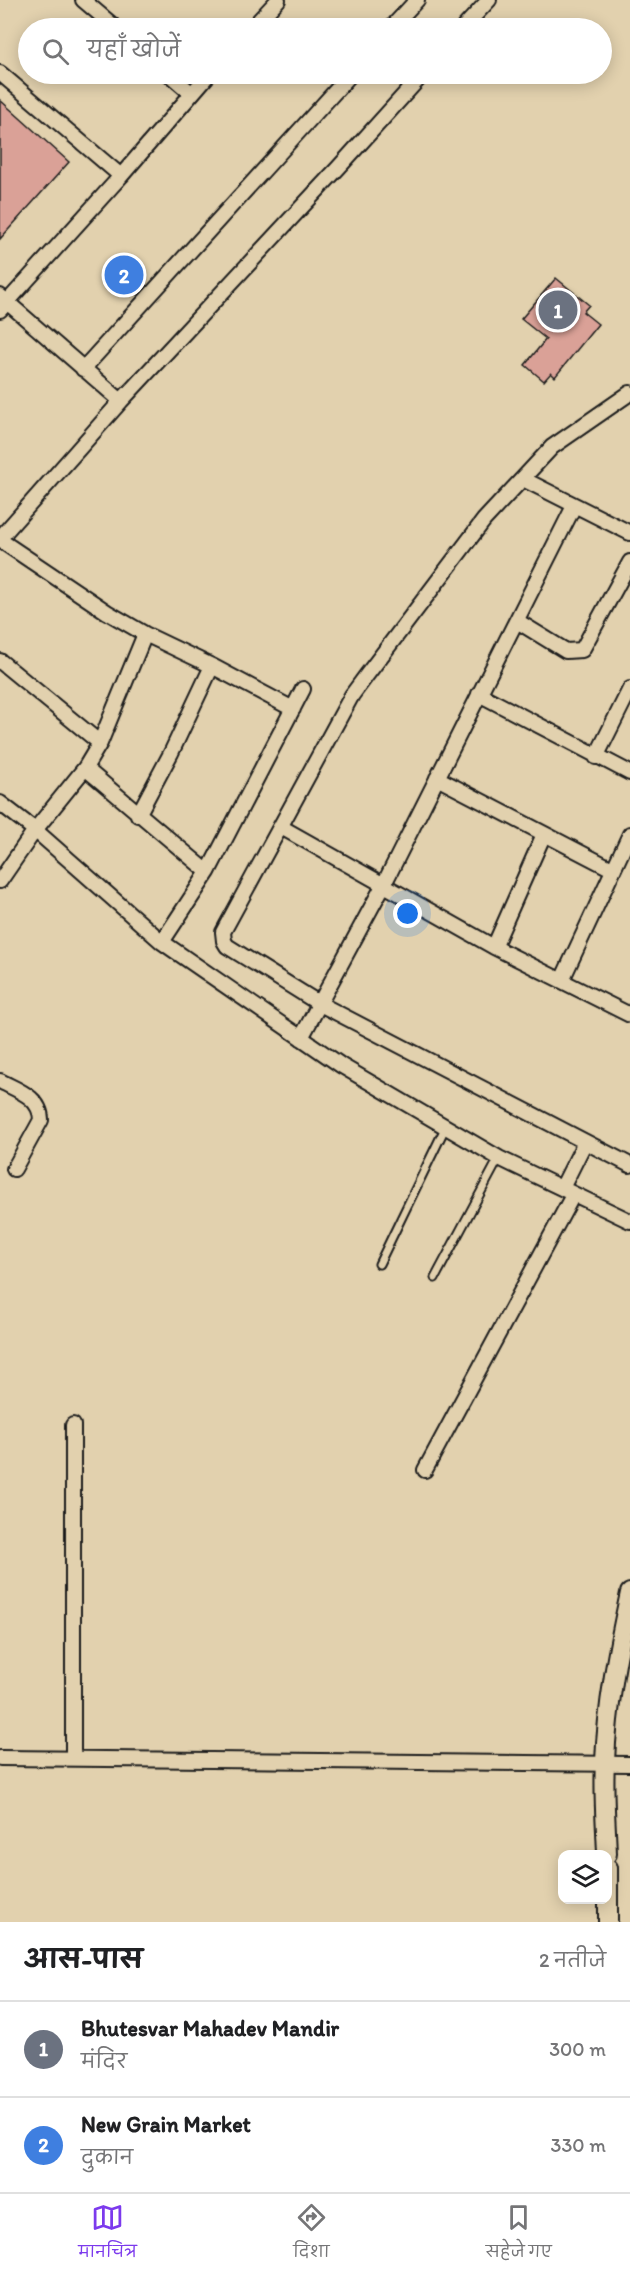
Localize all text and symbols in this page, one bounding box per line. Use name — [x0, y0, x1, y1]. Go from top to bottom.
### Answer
search box — [18, 18, 612, 84]
icon: search — [39, 35, 72, 68]
text: यहाँ खोजें — [87, 36, 181, 63]
pin: 2 — [104, 252, 144, 298]
pin: 1 — [538, 288, 578, 332]
your location — [393, 899, 422, 928]
map controls — [558, 1850, 612, 1904]
button: layers — [558, 1850, 612, 1904]
text: आस-पास — [24, 1943, 143, 1975]
text: 2 नतीजे — [539, 1948, 606, 1972]
text: Bhutesvar Mahadev Mandir — [81, 2015, 339, 2042]
text: 1 — [39, 2037, 48, 2061]
text: 300 m — [549, 2037, 606, 2061]
text: मंदिर — [81, 2049, 127, 2073]
text: New Grain Market — [81, 2111, 251, 2138]
text: 2 — [38, 2133, 49, 2157]
text: 330 m — [551, 2133, 606, 2157]
text: दुकान — [81, 2145, 133, 2169]
tab: मानचित्र — [78, 2201, 137, 2269]
tab: दिशा — [293, 2201, 330, 2269]
tab: सहेजे गए — [486, 2201, 552, 2269]

